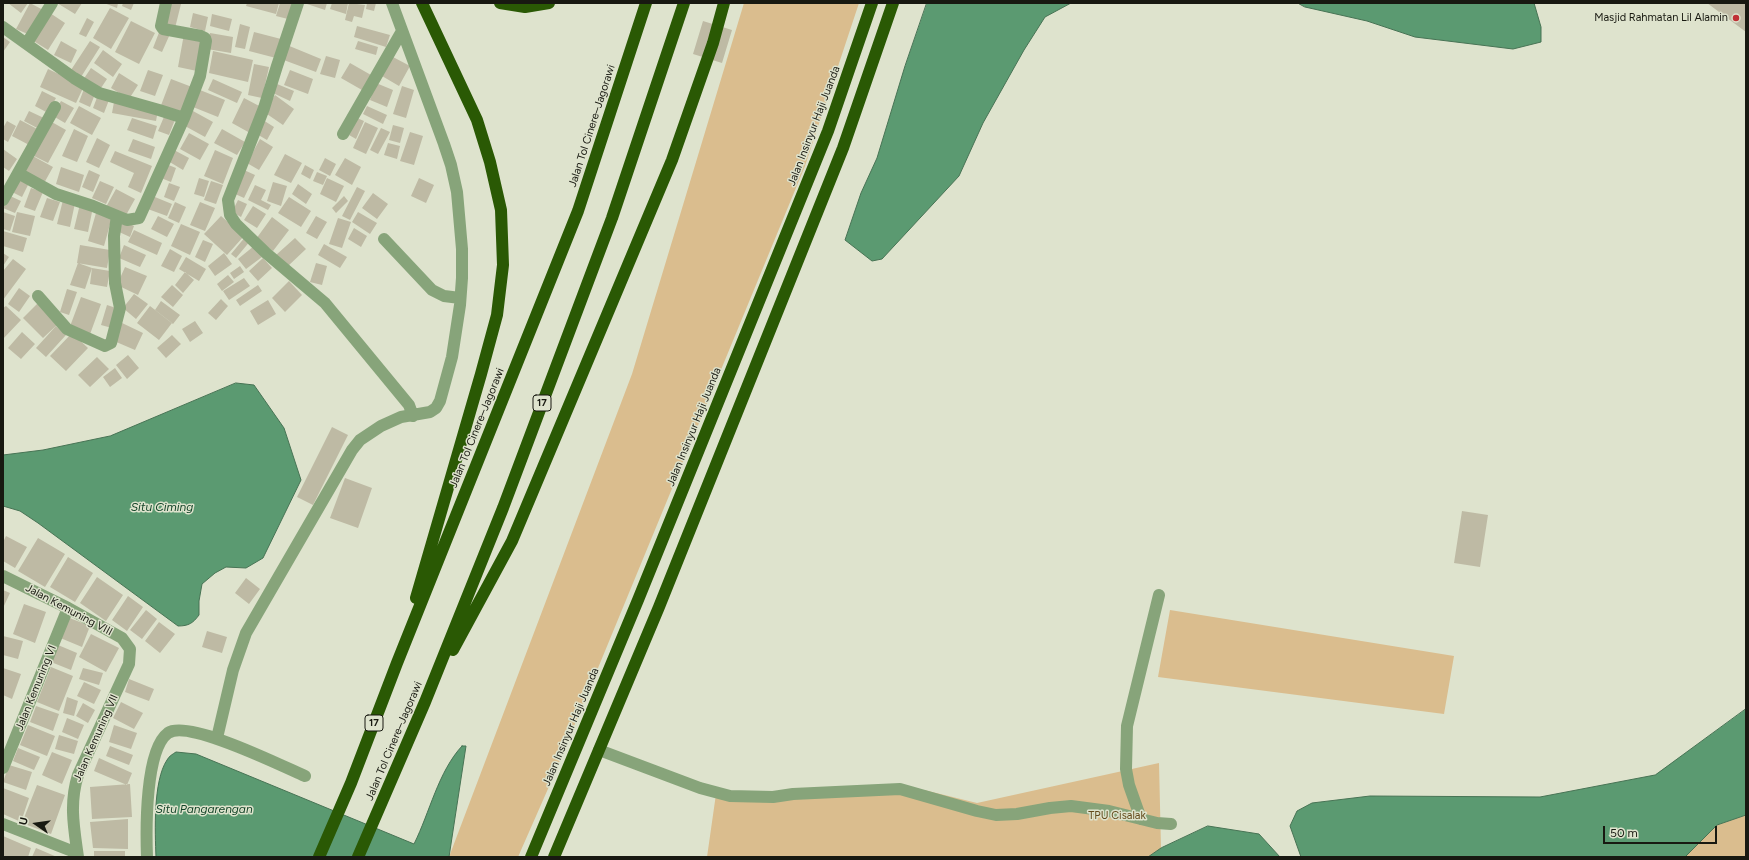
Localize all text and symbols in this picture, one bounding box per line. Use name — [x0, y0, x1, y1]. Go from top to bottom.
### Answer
place label: Masjid Rahmatan Lil Alamin — [1594, 11, 1728, 25]
marker: Masjid Rahmatan Lil Alamin — [1731, 13, 1741, 23]
street label: Jalan Tol Cinere–Jagorawi — [566, 63, 618, 189]
street label: Jalan Insinyur Haji Juanda — [785, 64, 843, 188]
street label: Jalan Tol Cinere–Jagorawi — [447, 366, 507, 490]
street label: Jalan Insinyur Haji Juanda — [664, 366, 724, 488]
road number: 17 — [533, 395, 551, 411]
water label: Situ Ciming — [131, 500, 193, 514]
street label: Jalan Kemuning VIII — [23, 581, 115, 639]
street label: Jalan Kemuning VI — [13, 643, 59, 733]
street label: Jalan Insinyur Haji Juanda — [540, 666, 602, 788]
street label: Jalan Tol Cinere–Jagorawi — [363, 680, 425, 802]
street label: Jalan Kemuning VII — [71, 692, 121, 784]
road number: 17 — [365, 715, 383, 731]
water label: Situ Pangarengan — [155, 802, 253, 816]
north arrow — [16, 804, 56, 844]
park label: TPU Cisalak — [1088, 809, 1146, 823]
text: U — [17, 816, 31, 826]
scale bar — [1605, 818, 1719, 844]
text: 50 m — [1610, 826, 1638, 840]

